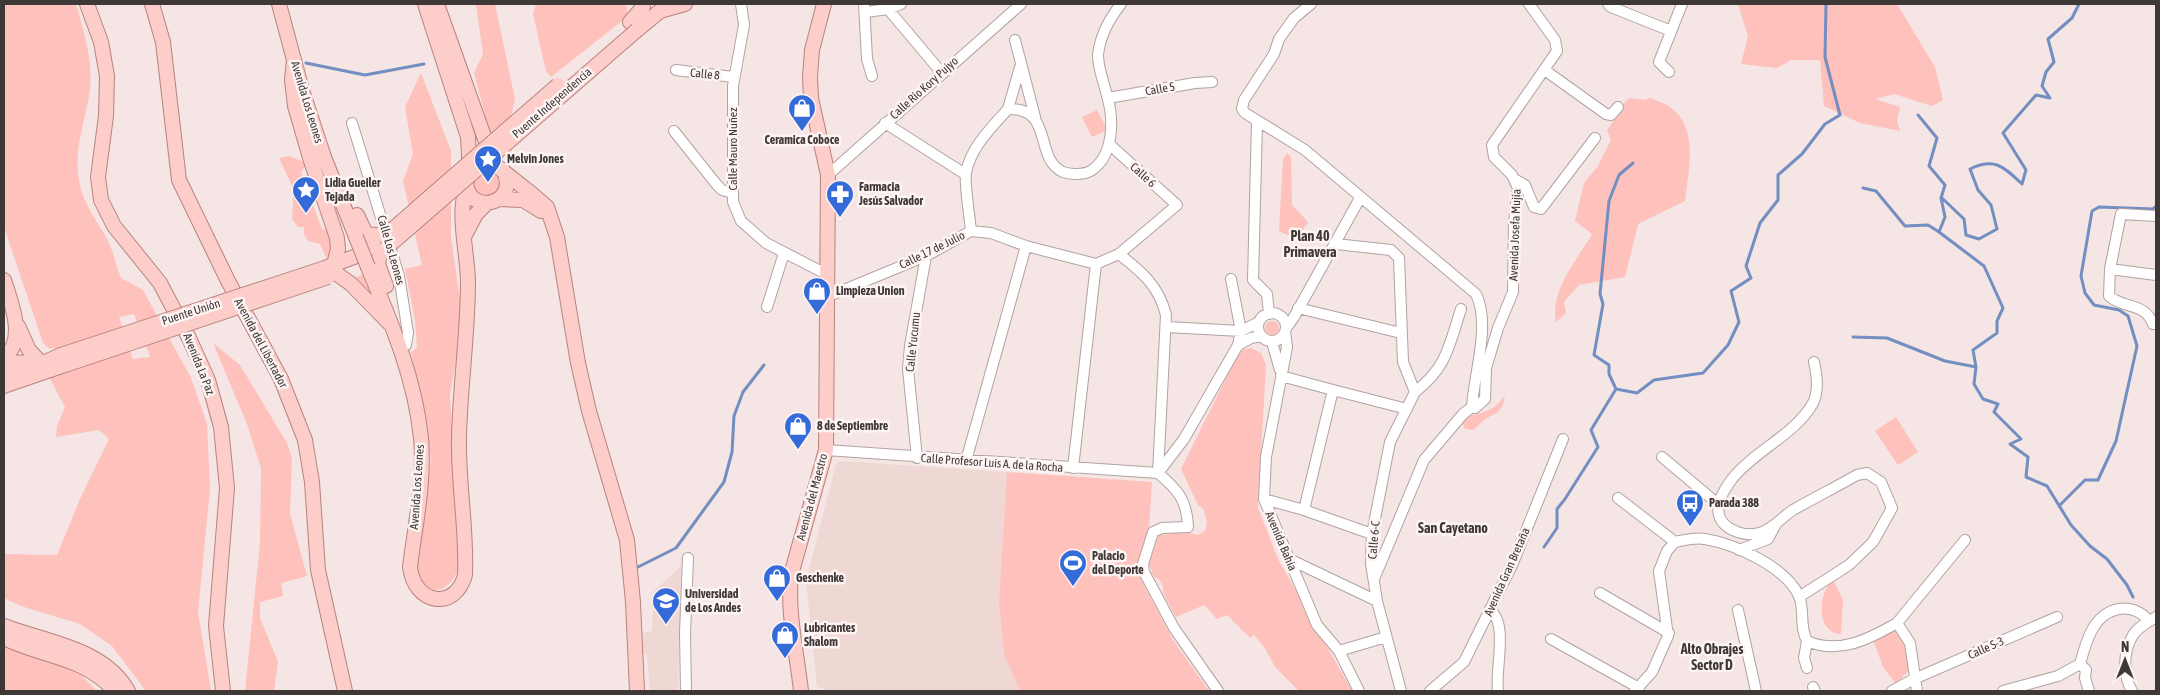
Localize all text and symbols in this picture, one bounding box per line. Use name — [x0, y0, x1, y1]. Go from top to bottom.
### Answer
street label: Calle Río Kory Pujyo — [887, 54, 961, 122]
street label: Avenida Los Leones — [288, 59, 326, 145]
street label: Puente Independencia — [510, 65, 594, 141]
street label: Calle 8 — [689, 65, 721, 83]
street label: Calle 5 — [1144, 80, 1176, 98]
shop icon: Ceramica Coboce — [787, 93, 817, 132]
street label: Calle Mauro Nuñez — [726, 107, 740, 191]
place label: Ceramica Coboce — [764, 133, 840, 147]
place icon: Melvin Jones — [473, 144, 503, 183]
place label: Melvin Jones — [507, 152, 564, 166]
street label: Calle 6 — [1127, 160, 1159, 190]
place icon: Lidia Gueiler Tejada — [291, 175, 321, 214]
place label: Lidia Gueiler Tejada — [325, 176, 381, 204]
pharmacy icon: Farmacia Jesús Salvador — [825, 179, 855, 218]
place label: Farmacia Jesús Salvador — [858, 180, 924, 208]
street label: Avenida Josefa Mujía — [1506, 189, 1524, 281]
street label: Calle Los Leones — [374, 214, 408, 286]
street label: Calle 17 de Julio — [897, 228, 967, 272]
district label: Plan 40 Primavera — [1283, 228, 1337, 260]
shop icon: Limpieza Union — [802, 276, 832, 315]
place label: Limpieza Union — [836, 284, 905, 298]
street label: Puente Unión — [160, 296, 222, 328]
street label: Avenida del Libertador — [231, 296, 291, 391]
street label: Calle Yucumu — [903, 311, 923, 373]
street label: Avenida La Paz — [180, 331, 218, 397]
shop icon: 8 de Septiembre — [783, 411, 813, 450]
place label: 8 de Septiembre — [817, 419, 889, 433]
street label: Avenida Los Leones — [407, 444, 427, 530]
street label: Calle Profesor Luis A. de la Rocha — [920, 451, 1064, 475]
street label: Avenida del Maestro — [794, 452, 830, 542]
bus stop icon: Parada 388 — [1675, 488, 1705, 527]
place label: Parada 388 — [1709, 496, 1759, 510]
street label: Avenida Bahia — [1262, 509, 1300, 573]
street label: Calle 6-C — [1365, 520, 1383, 560]
district label: San Cayetano — [1418, 520, 1488, 536]
street label: Avenida Gran Bretaña — [1481, 526, 1533, 618]
sports icon: Palacio del Deporte — [1058, 548, 1088, 587]
place label: Palacio del Deporte — [1092, 549, 1144, 577]
shop icon: Geschenke — [762, 563, 792, 602]
place label: Geschenke — [796, 571, 845, 585]
school or university icon: Universidad de Los Andes — [651, 586, 681, 625]
place label: Universidad de Los Andes — [685, 587, 742, 615]
shop icon: Lubricantes Shalom — [770, 620, 800, 659]
place label: Lubricantes Shalom — [804, 621, 856, 649]
street label: Calle S-3 — [1966, 634, 2006, 662]
north arrow — [2100, 635, 2150, 685]
text: N — [2121, 639, 2129, 655]
district label: Alto Obrajes Sector D — [1680, 641, 1743, 673]

